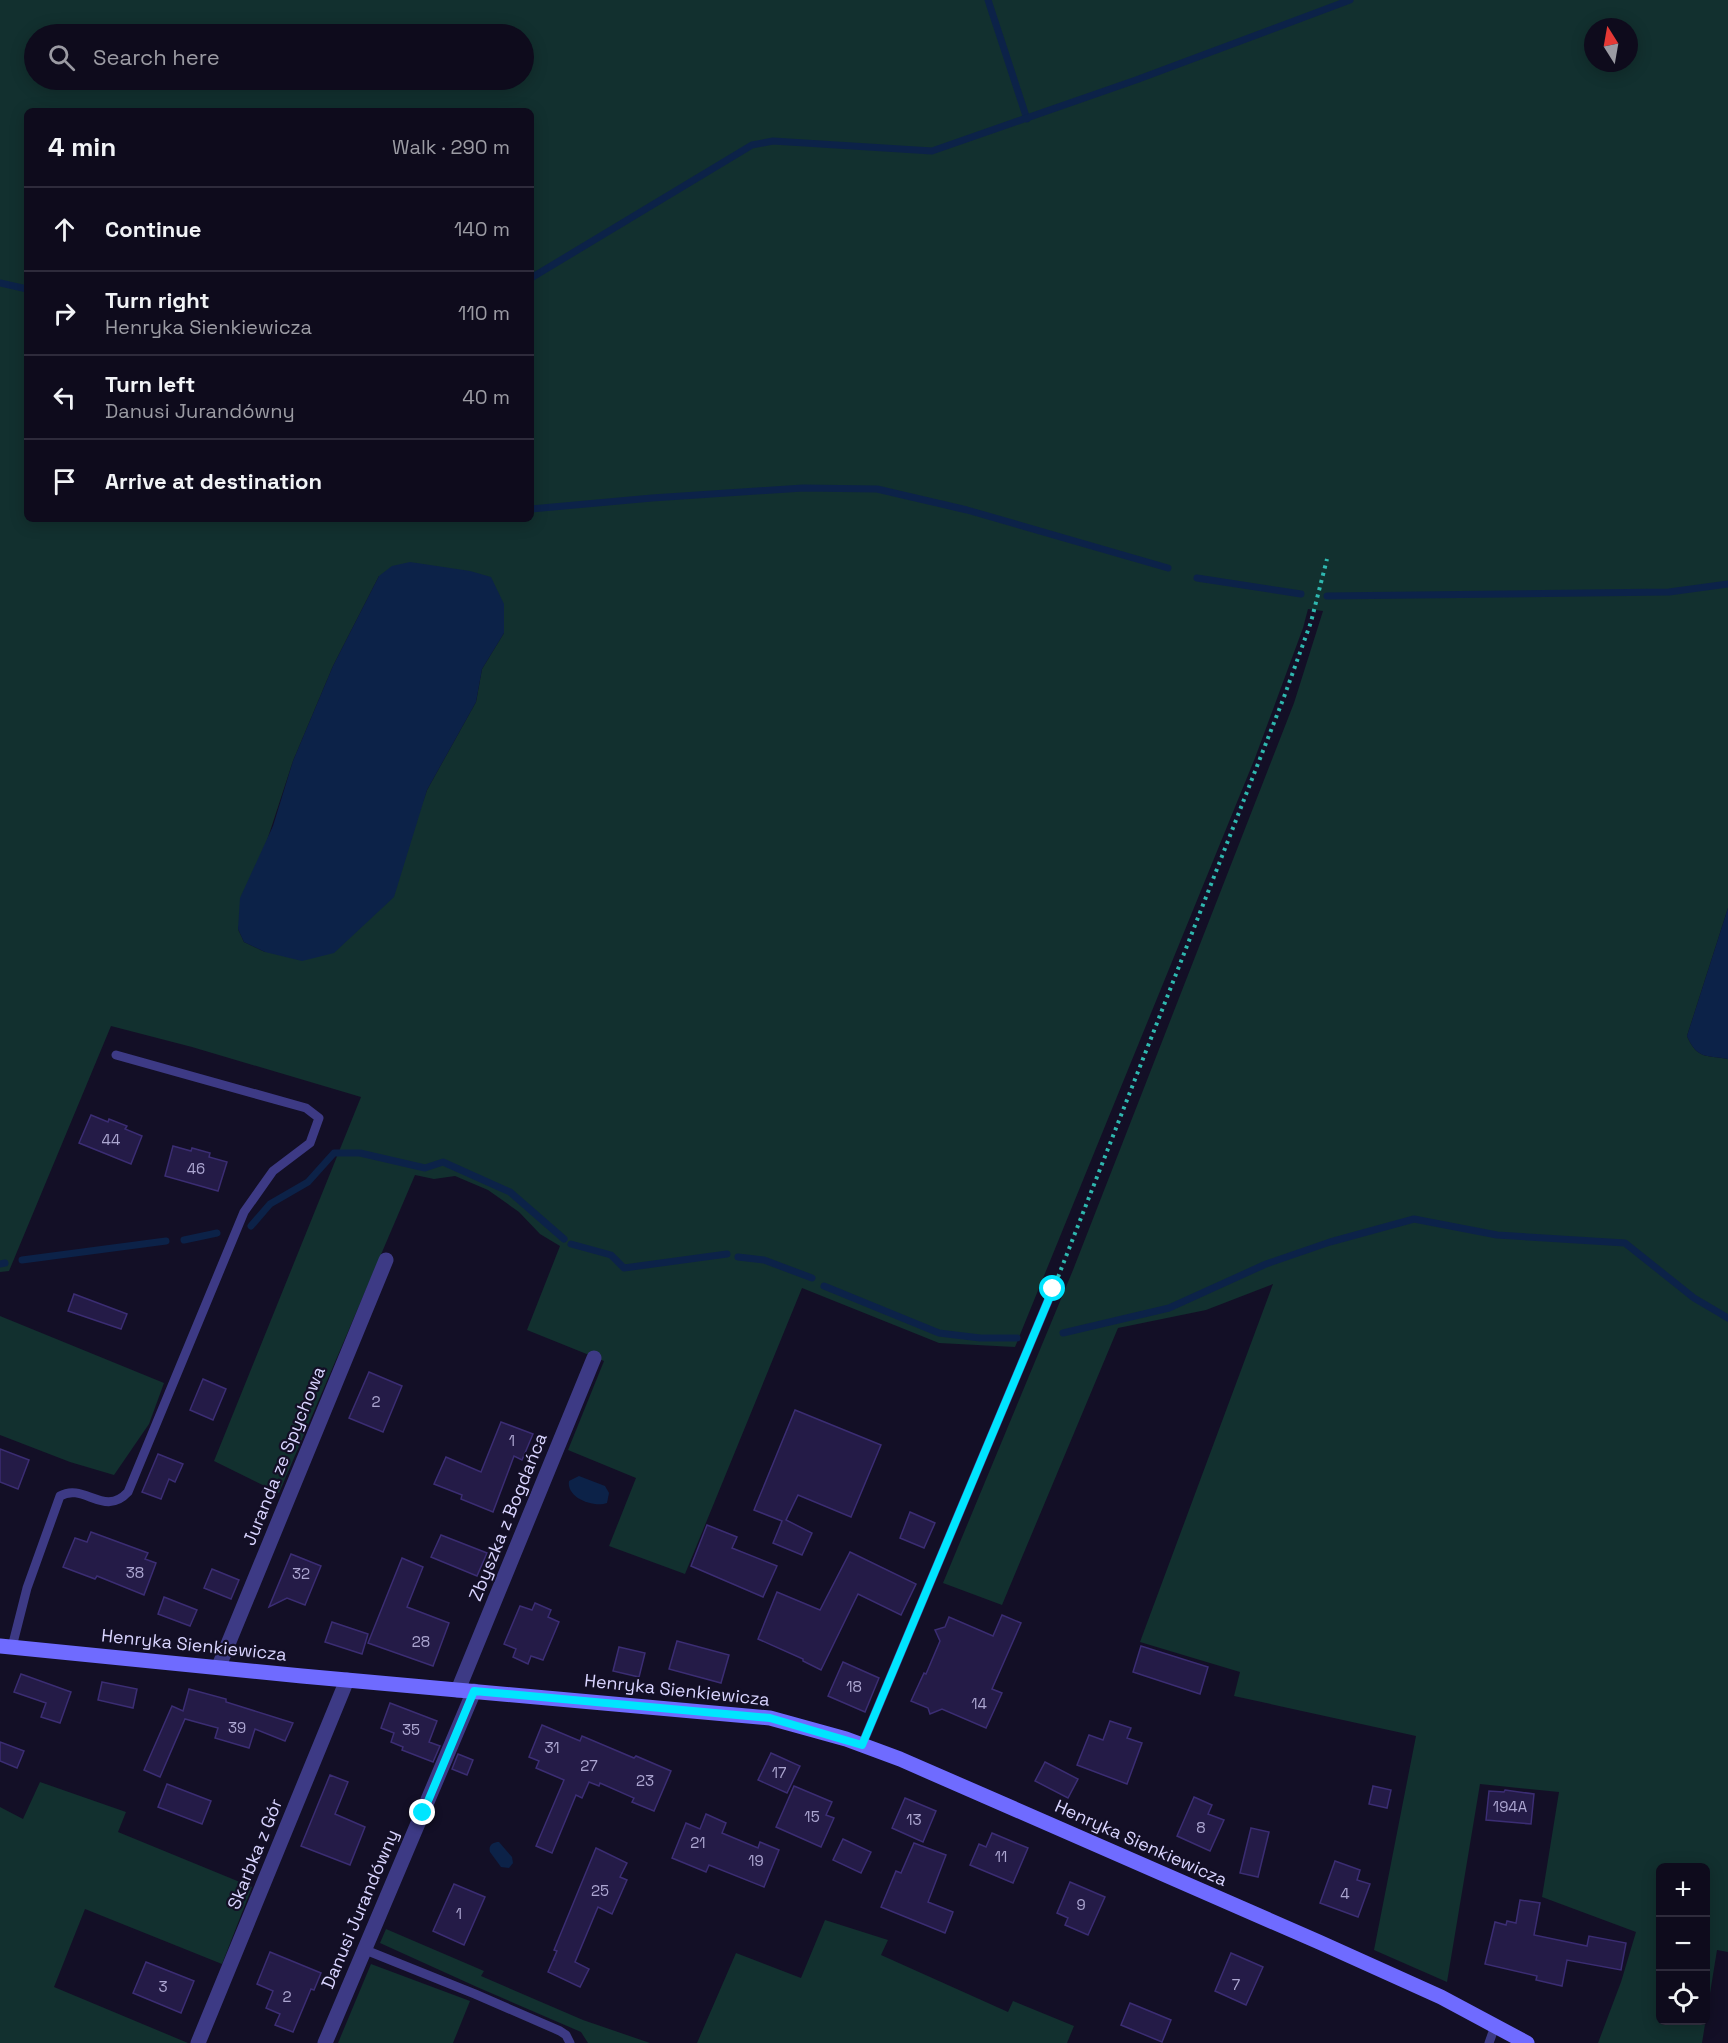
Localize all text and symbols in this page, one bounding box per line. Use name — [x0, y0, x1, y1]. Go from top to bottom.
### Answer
north arrow — [1584, 18, 1638, 72]
search box — [24, 24, 534, 90]
icon: search — [45, 41, 78, 74]
text: Search here — [93, 43, 220, 71]
text: 4 min — [48, 130, 116, 164]
text: Walk · 290 m — [392, 134, 510, 160]
icon: ahead — [48, 213, 81, 246]
text: Continue — [105, 215, 201, 243]
text: 140 m — [454, 216, 510, 242]
text: Turn right — [105, 286, 210, 314]
icon: right — [48, 297, 81, 330]
text: 110 m — [458, 300, 510, 326]
text: Henryka Sienkiewicza — [105, 314, 312, 340]
text: Turn left — [105, 370, 195, 398]
icon: left — [48, 381, 81, 414]
text: 40 m — [462, 384, 510, 410]
text: Danusi Jurandówny — [105, 398, 295, 424]
icon: arrive — [48, 465, 81, 498]
text: Arrive at destination — [105, 467, 322, 495]
house number: 44 — [102, 1130, 120, 1149]
house number: 46 — [187, 1159, 205, 1178]
route start — [1039, 1275, 1065, 1301]
street label: Juranda ze Spychowa — [237, 1363, 330, 1549]
house number: 2 — [371, 1392, 381, 1411]
street label: Zbyszka z Bogdańca — [463, 1430, 552, 1604]
house number: 1 — [509, 1431, 515, 1450]
house number: 38 — [126, 1563, 144, 1582]
house number: 32 — [292, 1564, 310, 1583]
street label: Henryka Sienkiewicza — [100, 1623, 288, 1666]
house number: 28 — [412, 1632, 430, 1651]
street label: Henryka Sienkiewicza — [583, 1668, 771, 1711]
house number: 18 — [846, 1677, 862, 1696]
house number: 14 — [971, 1694, 987, 1713]
house number: 39 — [228, 1718, 246, 1737]
house number: 35 — [402, 1720, 420, 1739]
house number: 31 — [544, 1738, 560, 1757]
house number: 27 — [580, 1756, 598, 1775]
house number: 17 — [772, 1763, 786, 1782]
house number: 23 — [636, 1771, 654, 1790]
street label: Henryka Sienkiewicza — [1051, 1794, 1231, 1891]
street label: Skarbka z Gór — [222, 1795, 287, 1913]
house number: 194A — [1493, 1797, 1528, 1816]
route end — [409, 1799, 435, 1825]
house number: 15 — [804, 1807, 820, 1826]
house number: 13 — [906, 1810, 922, 1829]
house number: 8 — [1196, 1818, 1206, 1837]
street label: Danusi Jurandówny — [316, 1826, 403, 1992]
house number: 21 — [690, 1833, 706, 1852]
house number: 11 — [995, 1847, 1007, 1866]
house number: 19 — [748, 1851, 764, 1870]
map controls — [1656, 1863, 1710, 2025]
button: + — [1656, 1863, 1710, 1917]
house number: 25 — [591, 1881, 609, 1900]
house number: 4 — [1340, 1884, 1350, 1903]
house number: 9 — [1076, 1895, 1086, 1914]
house number: 1 — [456, 1904, 462, 1923]
button: − — [1656, 1917, 1710, 1971]
button: locate — [1656, 1971, 1710, 2025]
house number: 7 — [1232, 1975, 1240, 1994]
house number: 3 — [158, 1977, 168, 1996]
house number: 2 — [282, 1987, 292, 2006]

